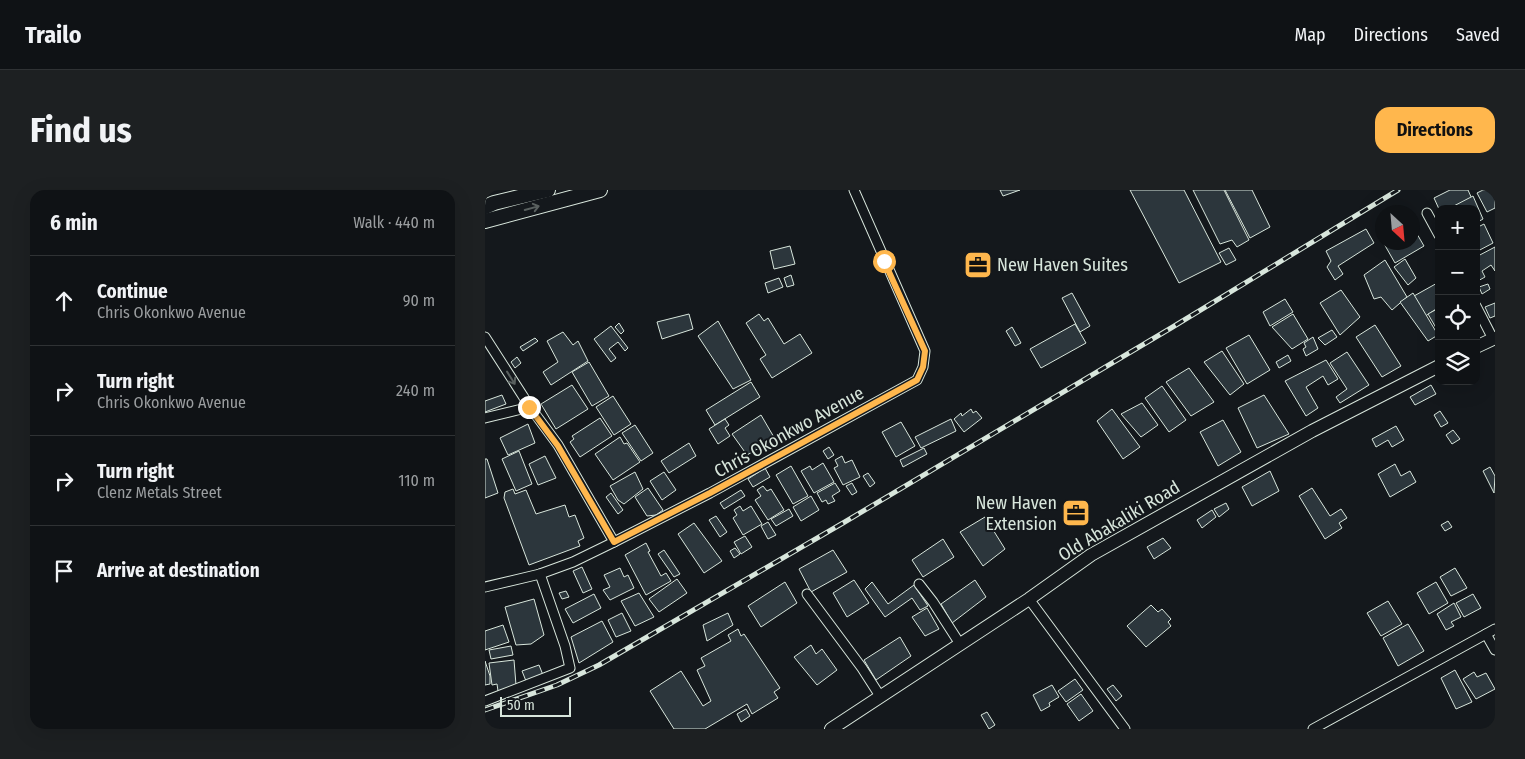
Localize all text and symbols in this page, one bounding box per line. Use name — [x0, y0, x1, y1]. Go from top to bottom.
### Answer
text: Trailo — [25, 21, 82, 49]
text: Map — [1294, 24, 1326, 46]
text: Directions — [1354, 24, 1428, 46]
text: Saved — [1456, 24, 1500, 46]
button: Directions — [1375, 107, 1495, 153]
text: Find us — [30, 109, 132, 151]
one-way arrow — [524, 203, 540, 213]
north arrow — [1375, 205, 1420, 250]
map controls — [1435, 205, 1480, 385]
button: + — [1435, 205, 1480, 250]
text: 6 min — [50, 210, 98, 236]
text: Walk · 440 m — [353, 213, 435, 232]
route start — [873, 250, 896, 273]
office icon: New Haven Suites — [963, 250, 993, 280]
button: − — [1435, 250, 1480, 295]
place label: New Haven Suites — [997, 254, 1128, 276]
text: Continue — [97, 280, 168, 303]
icon: ahead — [50, 287, 78, 315]
text: 90 m — [403, 291, 435, 310]
button: locate — [1435, 295, 1480, 340]
text: Chris Okonkwo Avenue — [97, 303, 246, 322]
button: layers — [1435, 340, 1480, 385]
text: Turn right — [97, 370, 174, 393]
one-way arrow — [506, 371, 516, 385]
icon: right — [50, 377, 78, 405]
text: 240 m — [396, 381, 435, 400]
street label: Chris Okonkwo Avenue — [710, 382, 868, 482]
text: Chris Okonkwo Avenue — [97, 393, 246, 412]
route end — [518, 396, 541, 419]
text: Turn right — [97, 460, 174, 483]
icon: right — [50, 467, 78, 495]
text: 110 m — [398, 471, 435, 490]
street label: Old Abakaliki Road — [1054, 476, 1184, 566]
text: Clenz Metals Street — [97, 483, 222, 502]
place label: New Haven Extension — [975, 492, 1057, 535]
office icon: New Haven Extension — [1061, 498, 1091, 528]
icon: arrive — [50, 557, 78, 585]
text: Arrive at destination — [97, 559, 260, 582]
scale bar — [500, 694, 571, 717]
text: 50 m — [507, 697, 535, 714]

